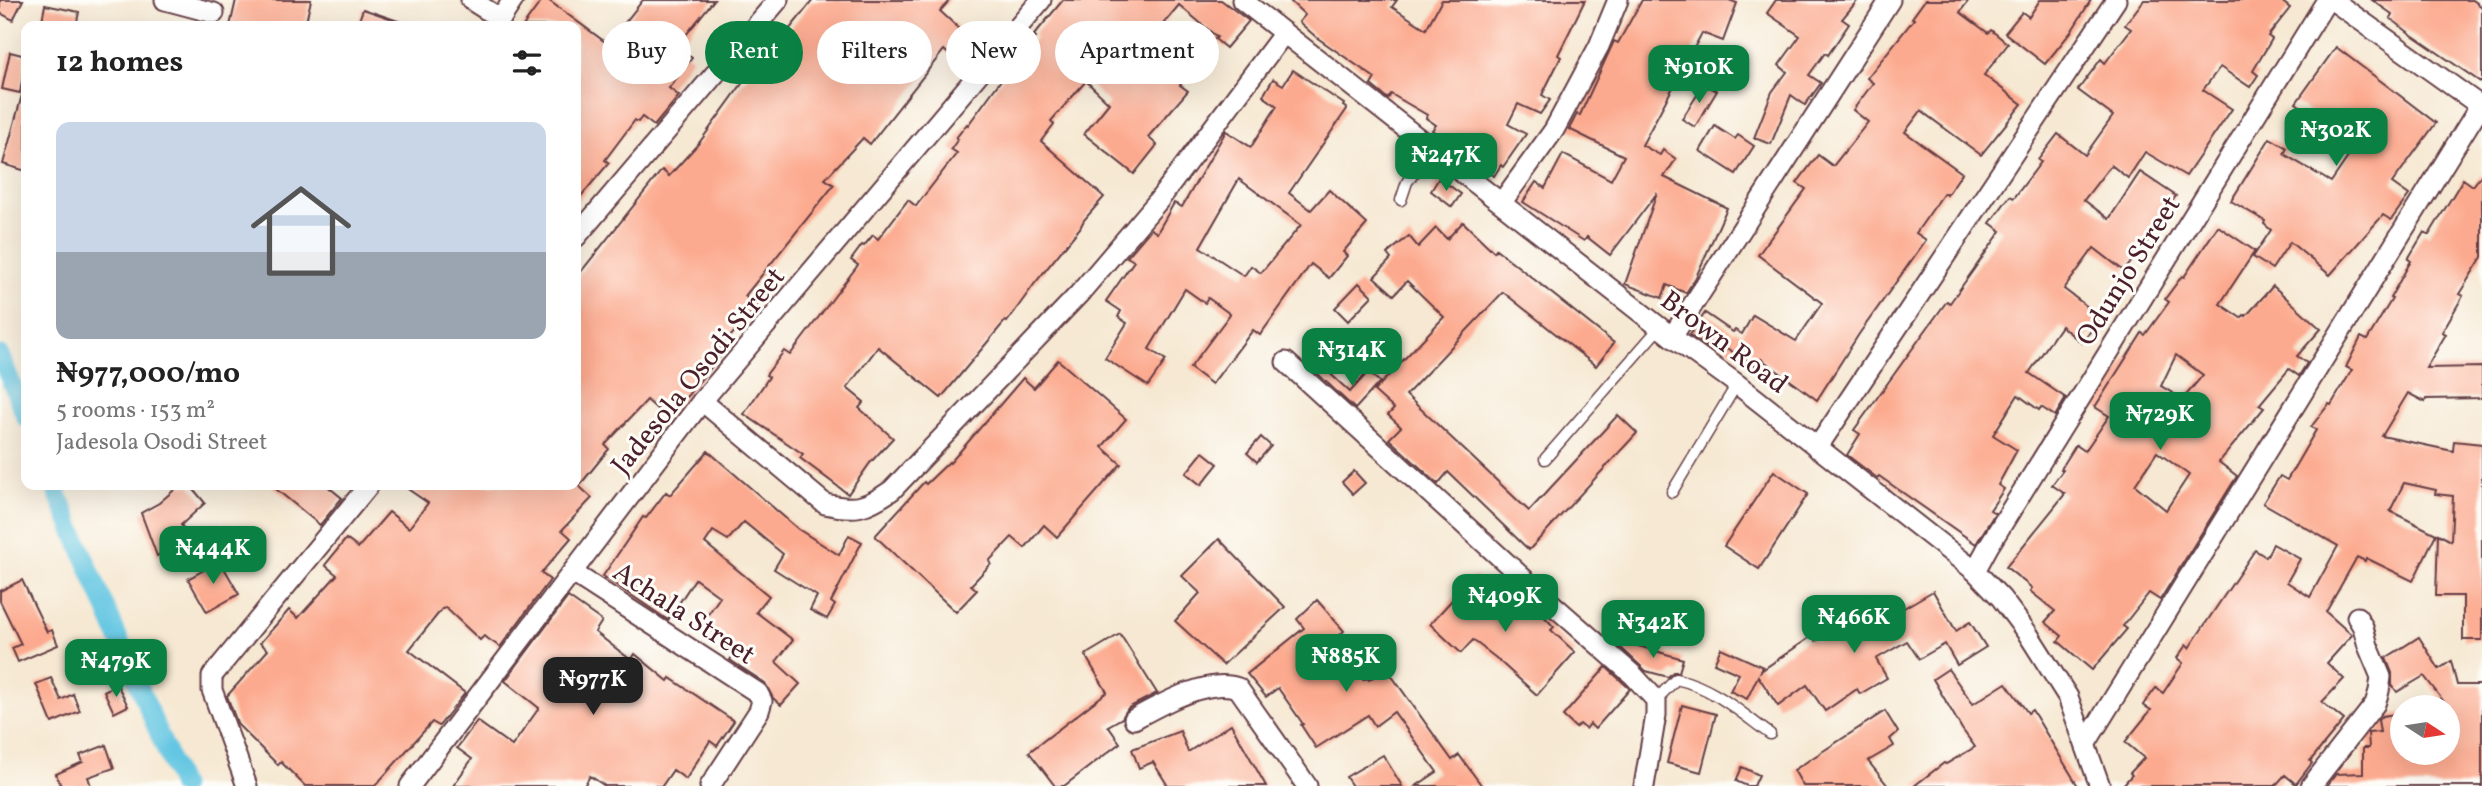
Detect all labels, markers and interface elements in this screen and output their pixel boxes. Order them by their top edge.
chip: Buy [602,21,691,84]
chip: Rent [705,21,803,84]
chip: Filters [817,21,932,84]
chip: New [946,21,1041,84]
chip: Apartment [1055,21,1219,84]
text: 12 homes [56,42,183,84]
icon: filters [508,44,546,82]
pin: ₦910K [1650,46,1748,105]
text: ₦910K [1664,52,1734,84]
pin: ₦302K [2287,108,2385,168]
text: ₦302K [2301,115,2371,147]
pin: ₦247K [1397,134,1495,193]
text: ₦247K [1411,140,1481,172]
icon: home [238,168,364,294]
street label: Odunjo Street [2067,189,2191,354]
street label: Jadesola Osodi Street [603,259,795,484]
street label: Brown Road [1651,282,1796,404]
pin: ₦314K [1303,328,1401,388]
text: ₦314K [1318,335,1386,367]
text: ₦977,000/mo [56,353,240,395]
pin: ₦729K [2111,392,2209,452]
text: 5 rooms · 153 m² [56,395,215,427]
text: ₦729K [2126,399,2194,431]
text: Jadesola Osodi Street [56,427,267,459]
pin: ₦444K [164,526,262,586]
text: ₦444K [175,533,251,565]
street label: Achala Street [605,553,763,675]
pin: ₦409K [1456,574,1554,634]
text: ₦409K [1468,581,1542,613]
pin: ₦466K [1805,596,1903,655]
pin: ₦342K [1604,600,1702,660]
text: ₦466K [1818,602,1890,634]
text: ₦342K [1618,607,1688,639]
pin: ₦885K [1297,634,1395,694]
pin: ₦479K [67,640,165,699]
text: ₦885K [1311,641,1381,673]
text: ₦479K [81,646,151,678]
pin: ₦977K [544,658,642,717]
text: ₦977K [559,664,627,696]
north arrow [2390,695,2460,765]
map controls [2390,695,2460,765]

